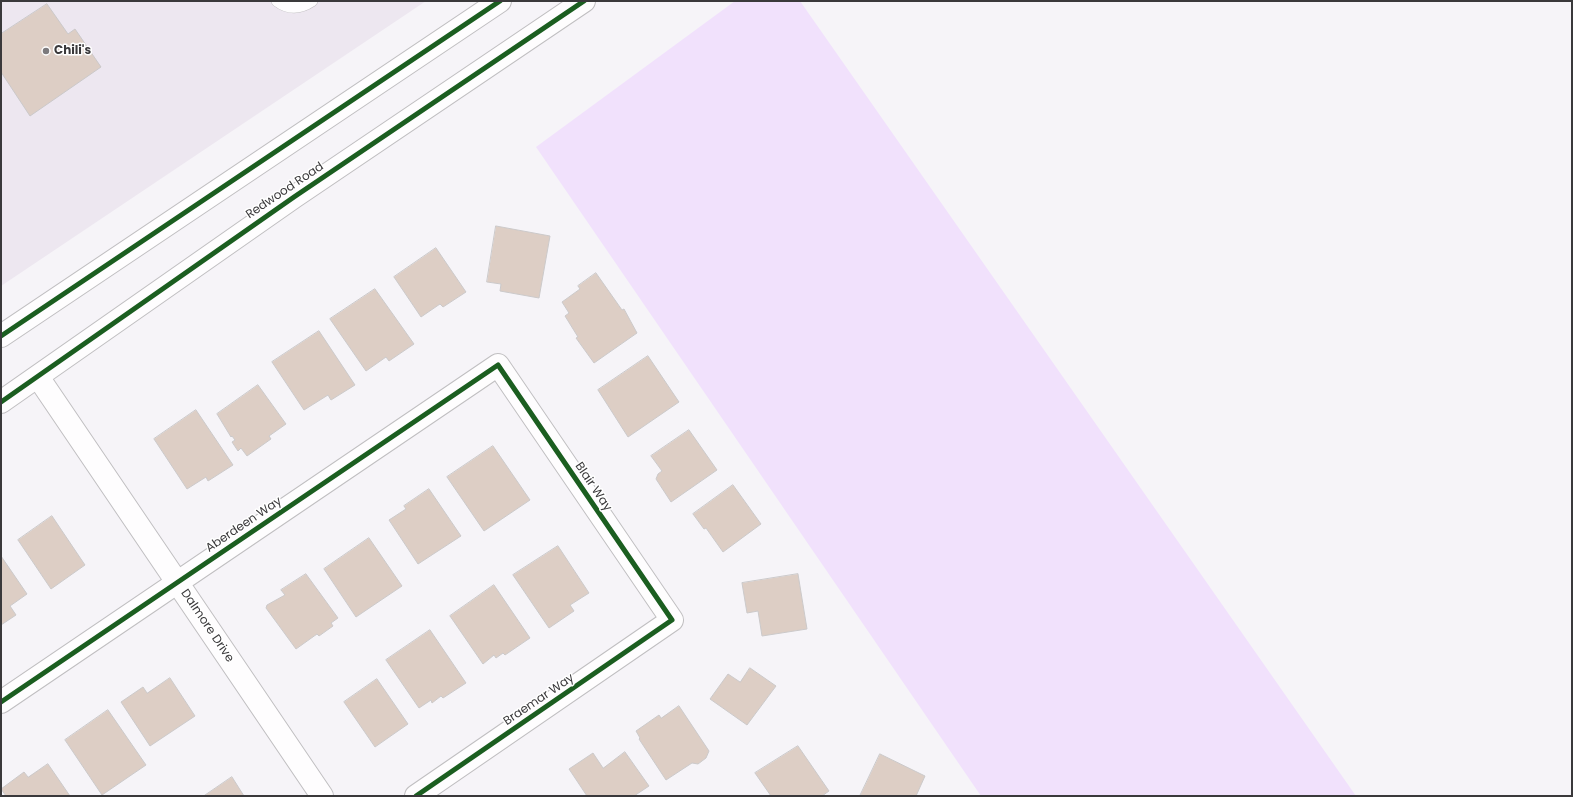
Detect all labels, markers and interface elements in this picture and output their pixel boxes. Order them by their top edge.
place label: Chili's [54,44,91,58]
marker: Chili's [41,46,51,56]
street label: Redwood Road [243,160,327,222]
street label: Blair Way [571,460,615,514]
street label: Aberdeen Way [203,494,285,556]
street label: Dalmore Drive [177,587,237,665]
street label: Braemar Way [501,671,577,729]

